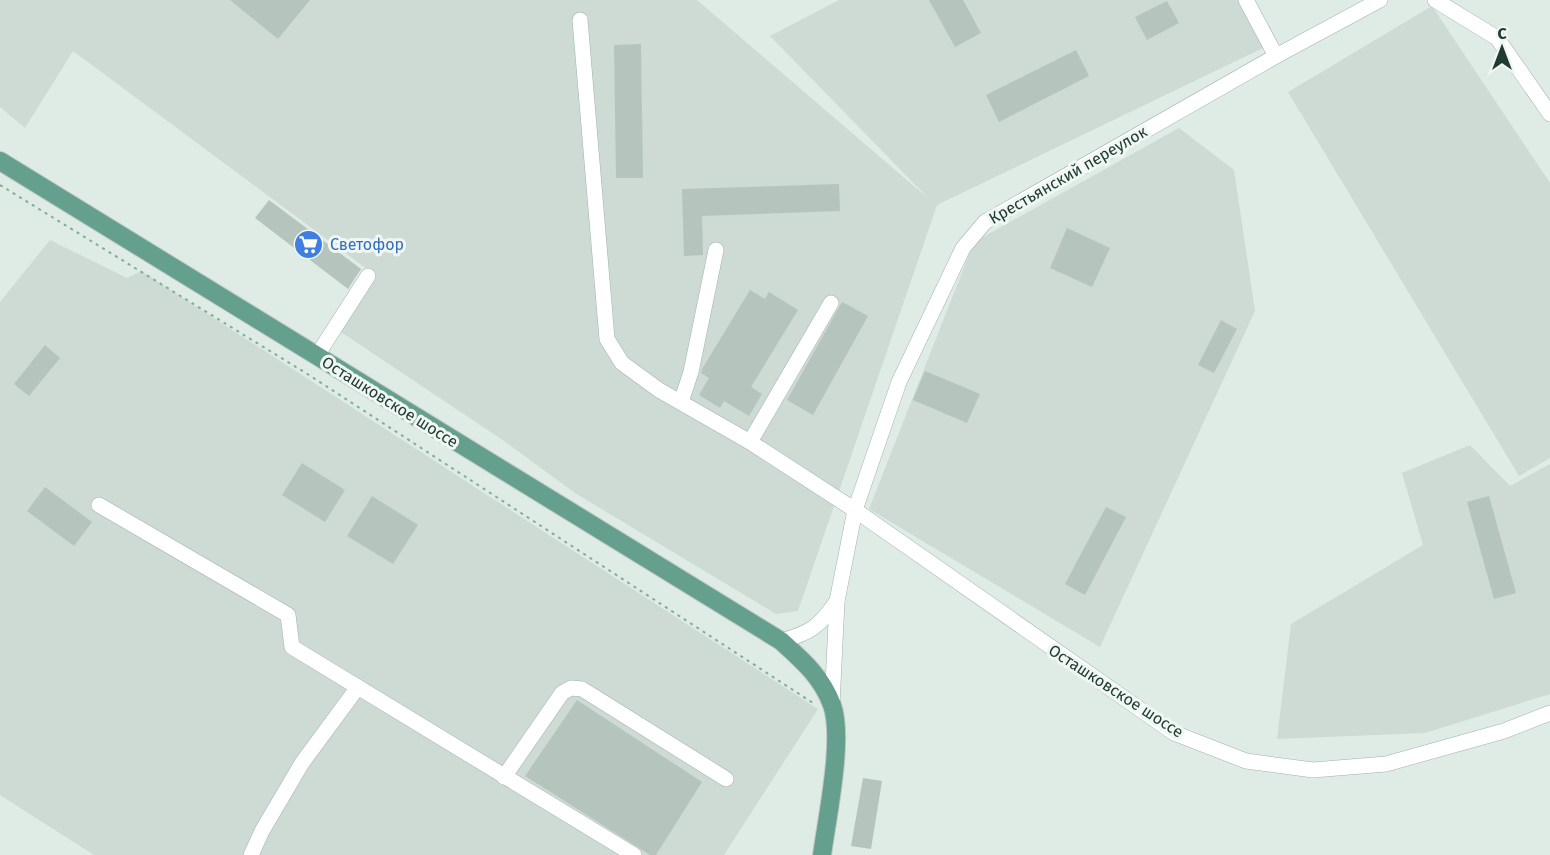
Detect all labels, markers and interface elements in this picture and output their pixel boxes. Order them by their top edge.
north arrow [1472,18,1532,78]
text: С [1497,24,1507,43]
street label: Крестьянский переулок [986,122,1151,228]
supermarket icon: Светофор [293,228,325,260]
place label: Светофор [330,235,404,254]
street label: Осташковское шоссе [318,352,462,452]
street label: Осташковское шоссе [1045,640,1187,742]

